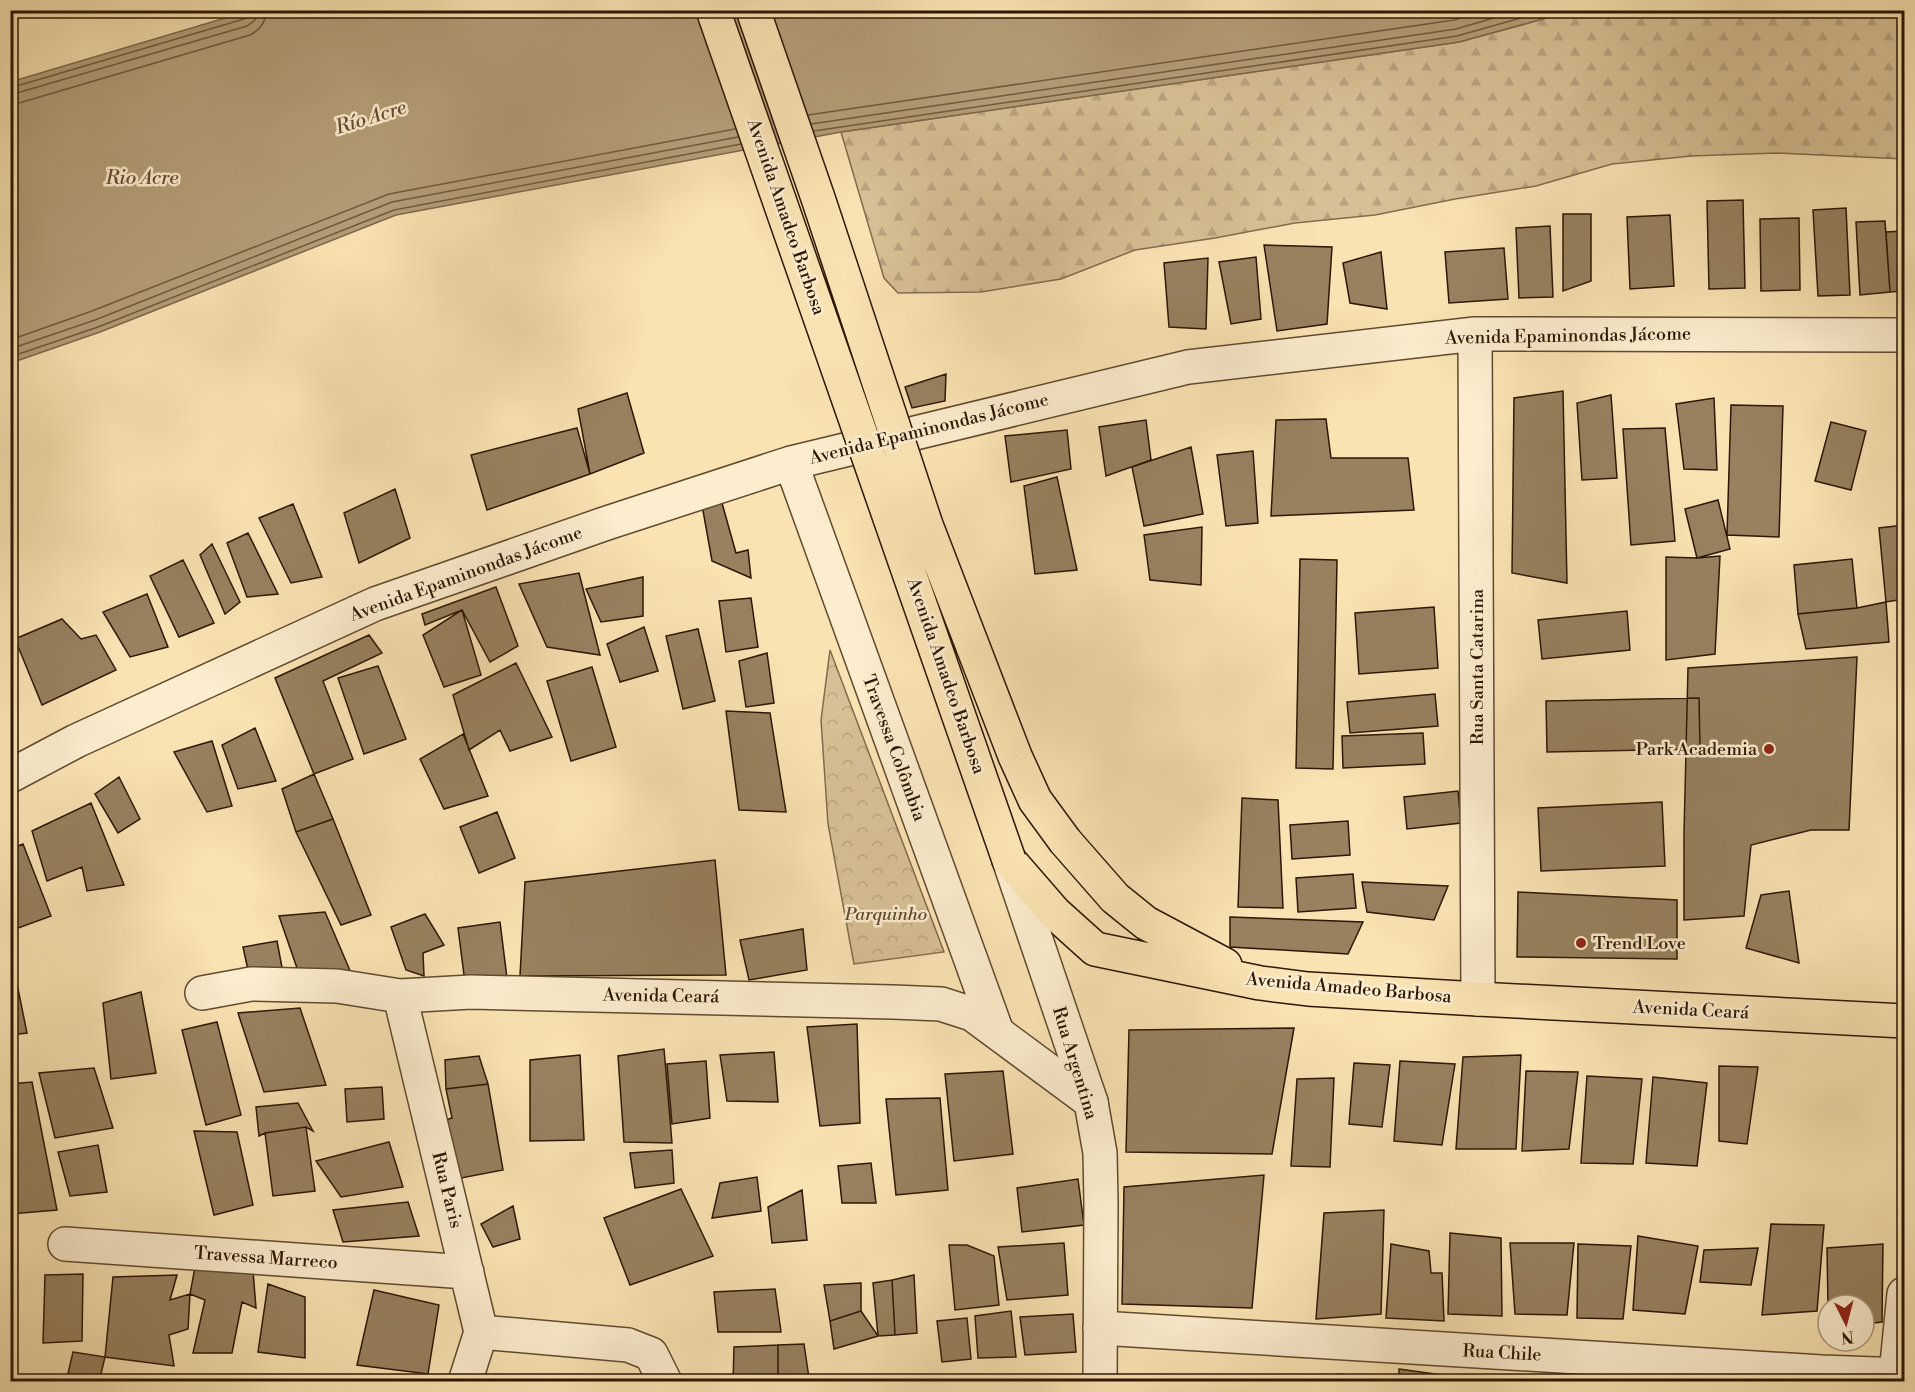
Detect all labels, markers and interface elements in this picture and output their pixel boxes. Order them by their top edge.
water label: Río Acre [332,95,410,141]
street label: Avenida Amadeo Barbosa [741,115,831,319]
water label: Rio Acre [105,166,179,191]
street label: Avenida Epaminondas Jácome [1444,322,1691,350]
street label: Avenida Epaminondas Jácome [806,388,1051,470]
street label: Avenida Epaminondas Jácome [346,521,585,627]
street label: Avenida Amadeo Barbosa [901,574,991,778]
street label: Rua Santa Catarina [1466,588,1489,745]
street label: Travessa Colômbia [857,672,931,825]
place label: Park Academia [1636,738,1758,761]
marker: Park Academia [1762,742,1776,756]
park label: Parquinho [844,903,927,926]
place label: Trend Love [1593,932,1686,955]
marker: Trend Love [1574,936,1588,950]
street label: Avenida Amadeo Barbosa [1244,967,1454,1009]
street label: Avenida Ceará [602,983,720,1009]
street label: Avenida Ceará [1631,995,1751,1025]
street label: Rua Argentina [1047,1004,1103,1123]
street label: Rua Paris [426,1149,468,1231]
street label: Travessa Marreco [193,1242,339,1274]
north arrow [1816,1293,1876,1353]
text: N [1840,1326,1855,1348]
street label: Rua Chile [1462,1339,1542,1367]

